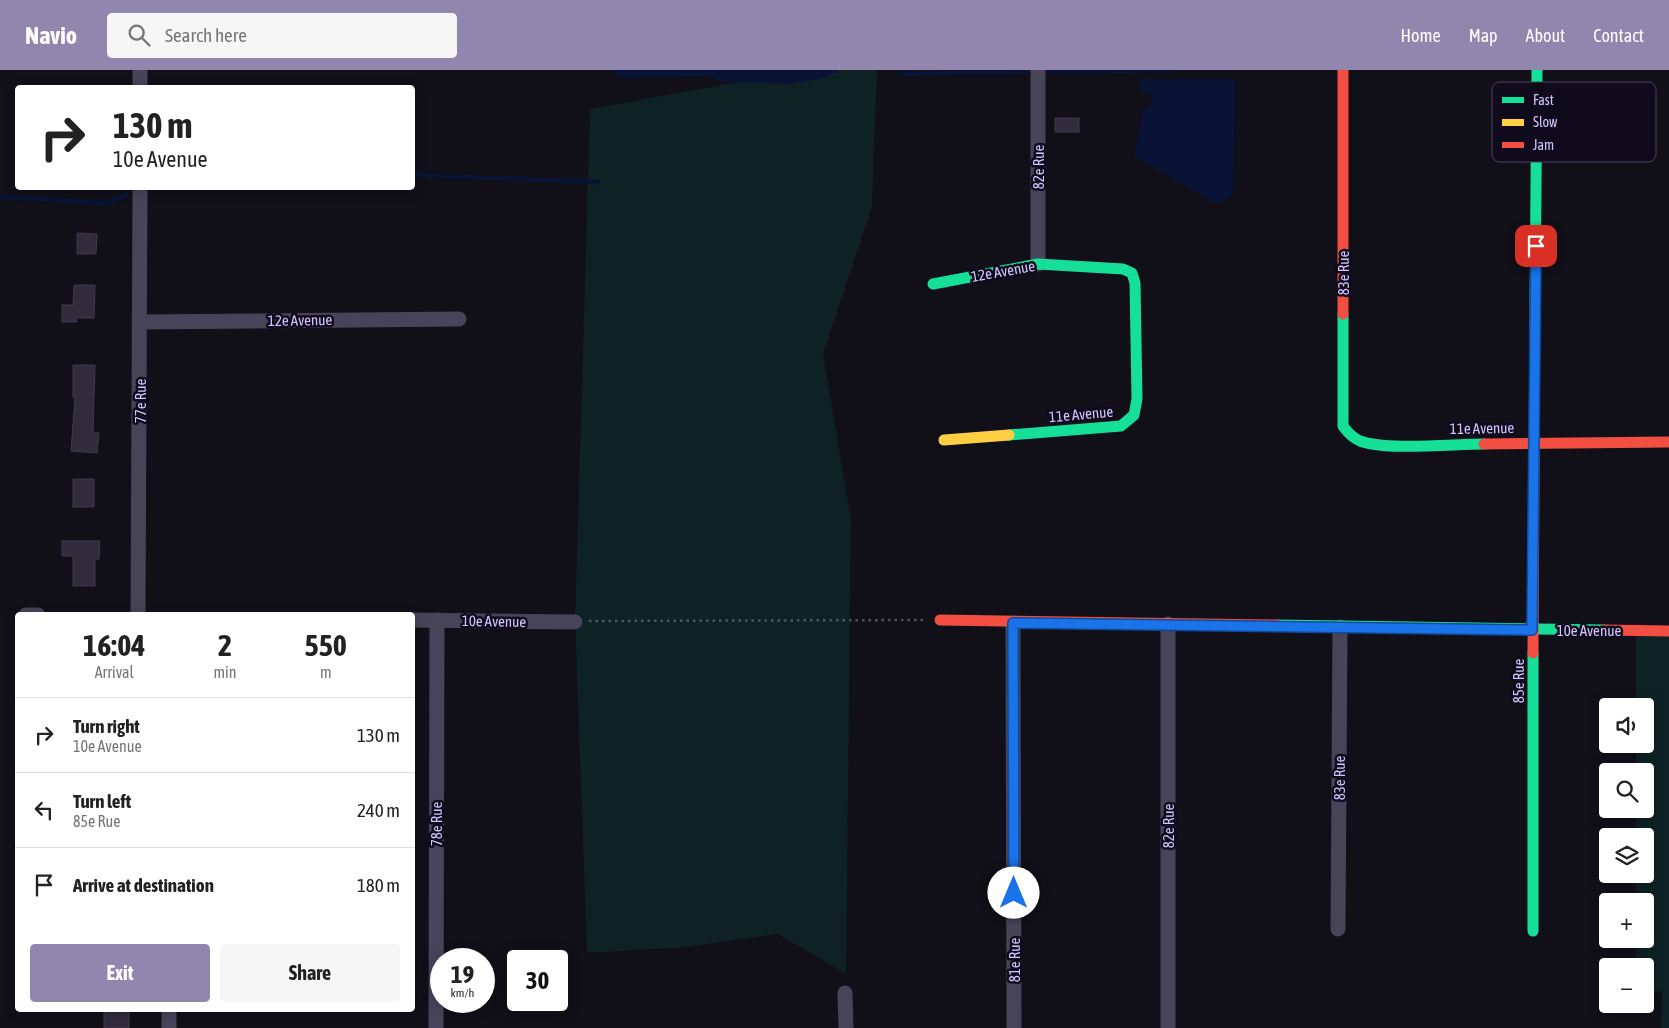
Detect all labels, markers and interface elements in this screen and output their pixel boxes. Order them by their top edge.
search box [107,13,457,58]
icon: search [125,21,153,49]
text: Navio [25,22,77,49]
text: Search here [165,24,247,46]
text: Home [1401,25,1441,46]
text: Map [1469,25,1498,46]
text: About [1526,25,1565,46]
text: Contact [1593,25,1644,46]
legend [1492,82,1656,162]
text: Fast [1533,92,1554,108]
icon: right [30,105,95,170]
text: 130 m [113,105,192,145]
text: Slow [1533,114,1558,130]
text: Jam [1533,137,1554,153]
street label: 82e Rue [1030,145,1047,189]
text: 10e Avenue [113,146,208,172]
pin [1515,225,1557,267]
icon: arrive [1522,232,1550,260]
street label: 83e Rue [1335,251,1352,295]
street label: 12e Avenue [970,257,1036,285]
street label: 12e Avenue [268,311,333,329]
street label: 77e Rue [132,379,149,423]
street label: 11e Avenue [1048,403,1114,425]
street label: 11e Avenue [1450,419,1515,437]
street label: 10e Avenue [462,612,527,630]
street label: 10e Avenue [1557,622,1621,639]
text: 16:04 [83,628,145,662]
text: 2 [218,628,232,662]
text: 550 [305,628,347,662]
street label: 85e Rue [1510,659,1527,703]
text: Arrival [95,663,134,681]
text: min [214,663,237,681]
text: m [320,663,332,681]
map controls [1599,698,1654,1013]
button: sound [1599,698,1654,753]
text: Turn right [73,715,140,737]
icon: right [30,721,58,749]
text: 130 m [357,724,400,746]
text: 10e Avenue [73,737,142,755]
street label: 83e Rue [1331,756,1348,800]
button: search [1599,763,1654,818]
text: Turn left [73,790,131,812]
icon: left [30,796,58,824]
text: 240 m [357,799,400,821]
street label: 78e Rue [428,802,445,846]
street label: 82e Rue [1160,804,1177,848]
text: 85e Rue [73,812,121,830]
button: layers [1599,828,1654,883]
position arrow [987,866,1039,918]
icon: arrive [30,871,58,899]
text: Arrive at destination [73,874,214,896]
text: 180 m [357,874,400,896]
button: + [1599,893,1654,948]
street label: 81e Rue [1006,938,1023,982]
button: Exit [30,944,210,1002]
button: Share [220,944,400,1002]
speed limit sign: 30 [505,948,570,1013]
button: − [1599,958,1654,1013]
text: 19 [451,960,474,988]
text: km/h [451,986,474,1000]

